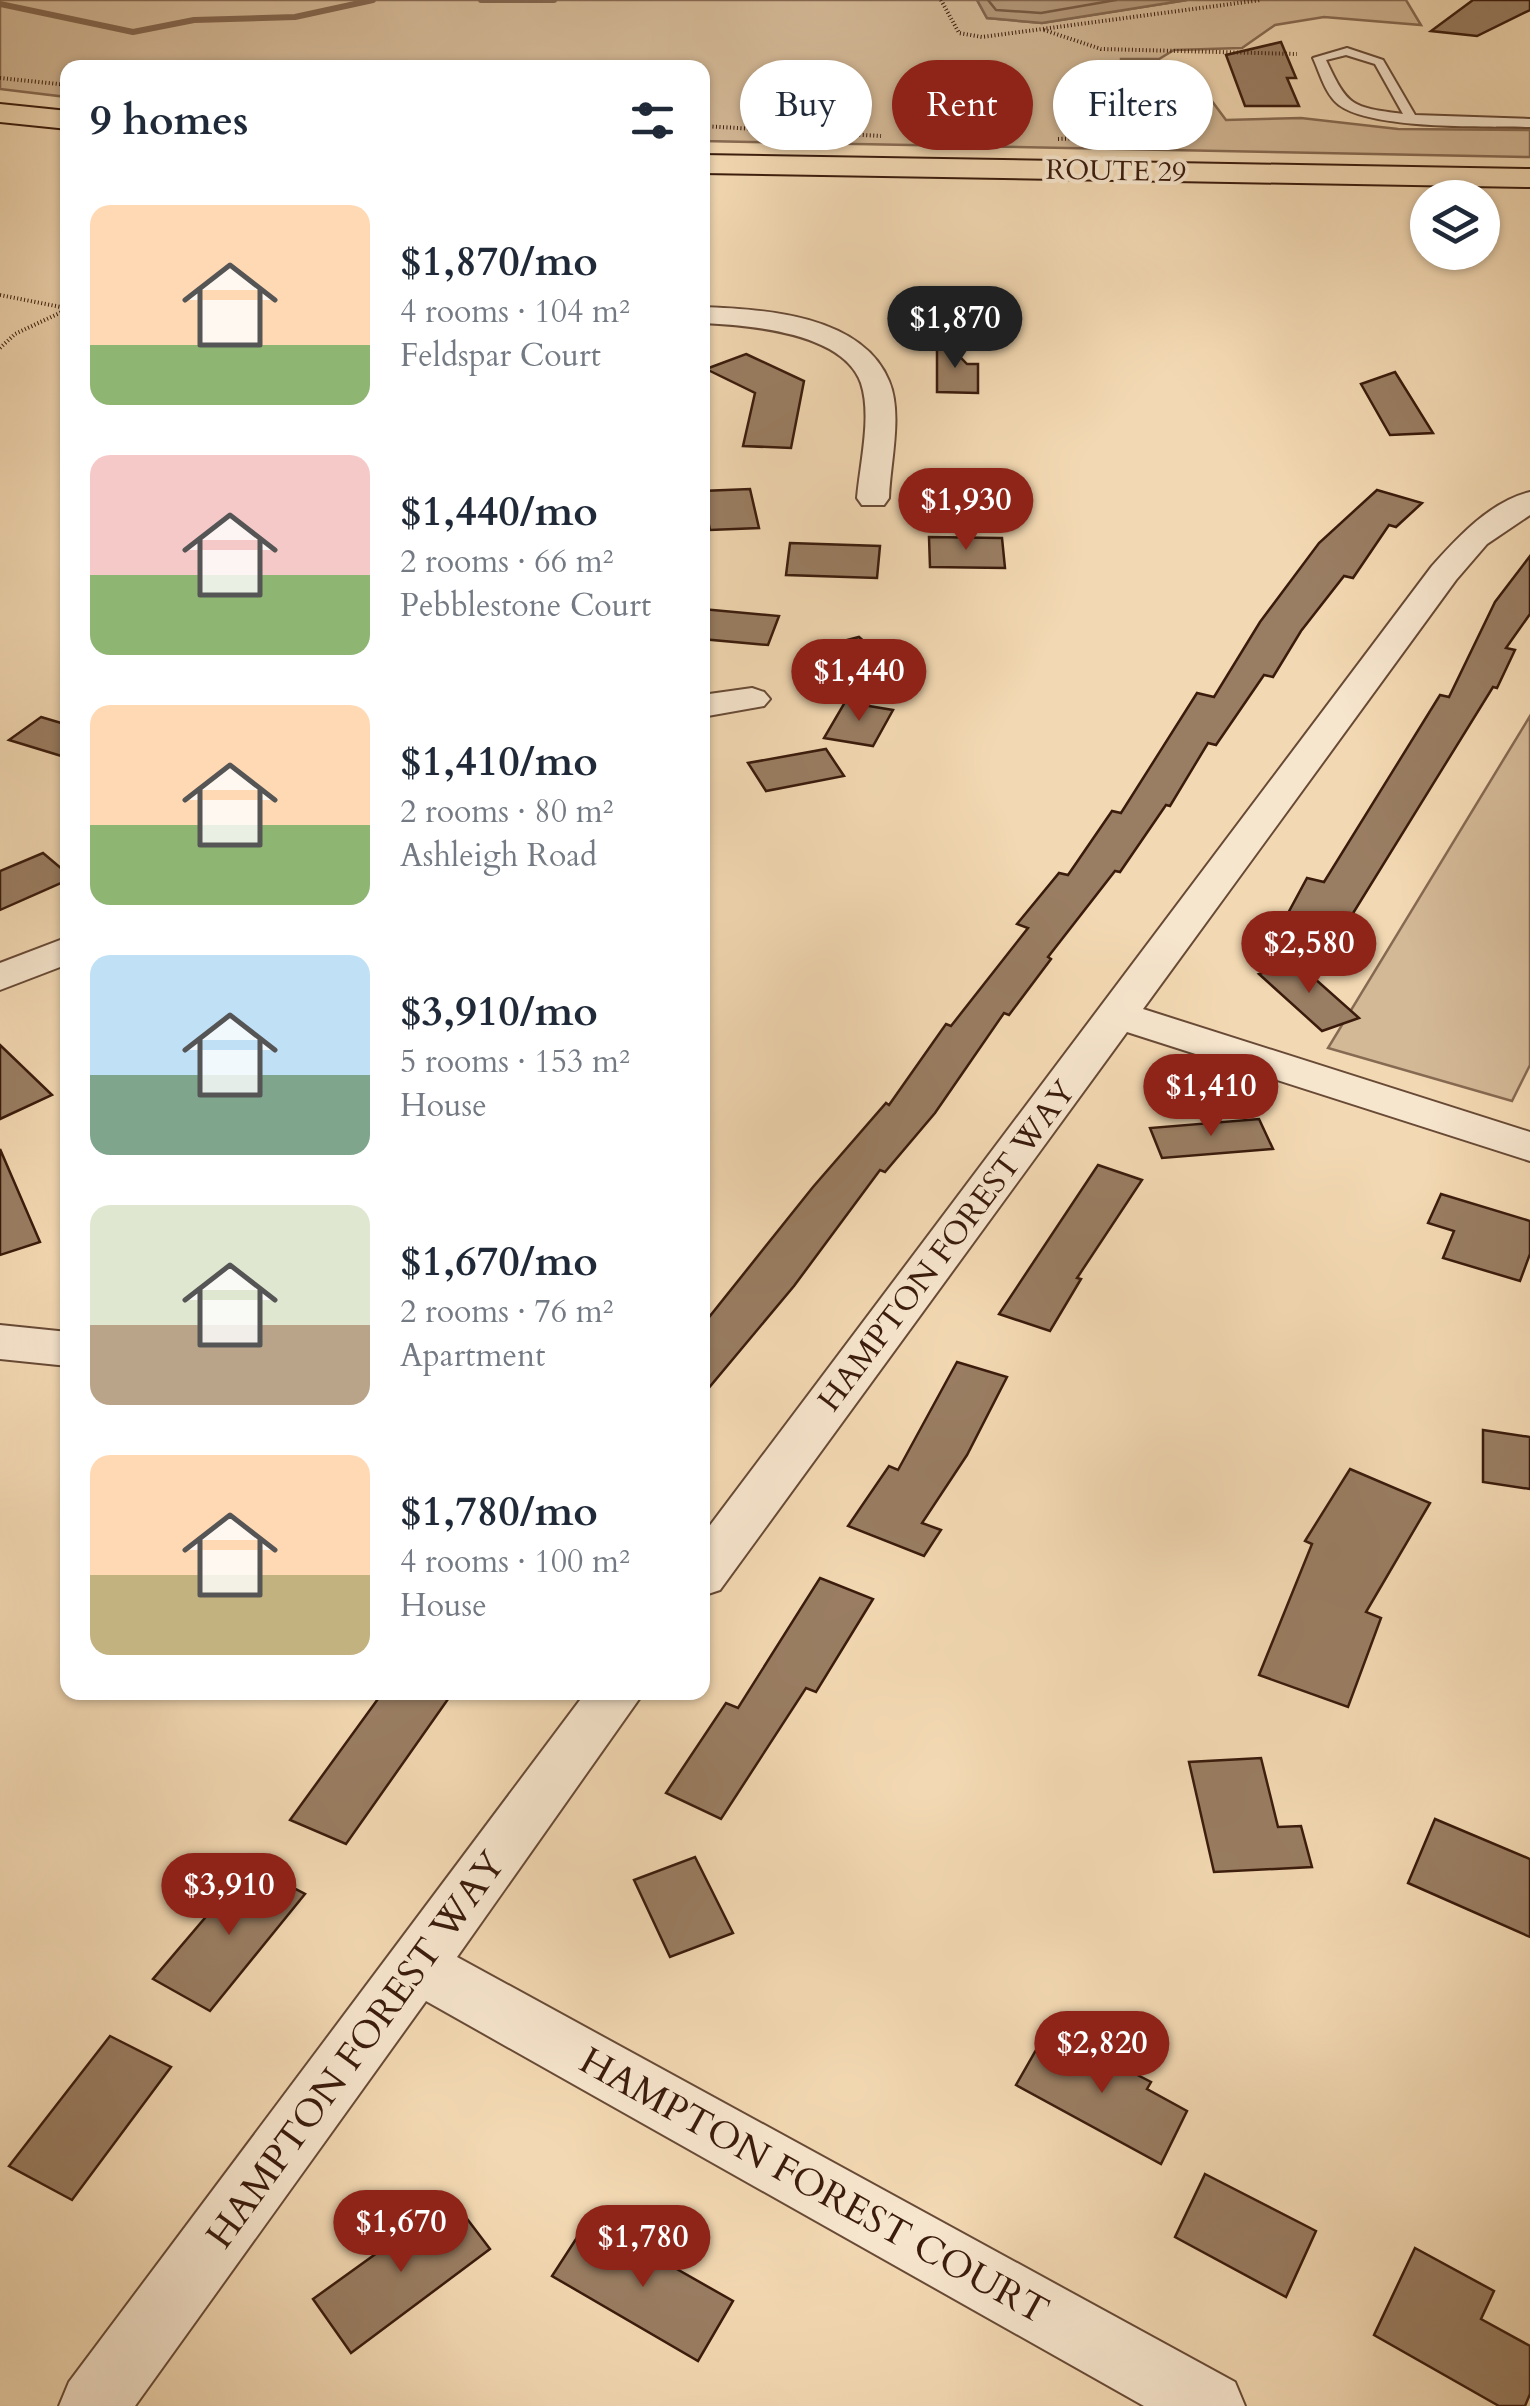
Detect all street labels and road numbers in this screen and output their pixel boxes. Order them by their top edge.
street label: ROUTE 29 [1045,151,1187,191]
street label: HAMPTON FOREST WAY [808,1072,1086,1420]
street label: HAMPTON FOREST WAY [194,1840,518,2259]
street label: HAMPTON FOREST COURT [570,2035,1058,2337]

